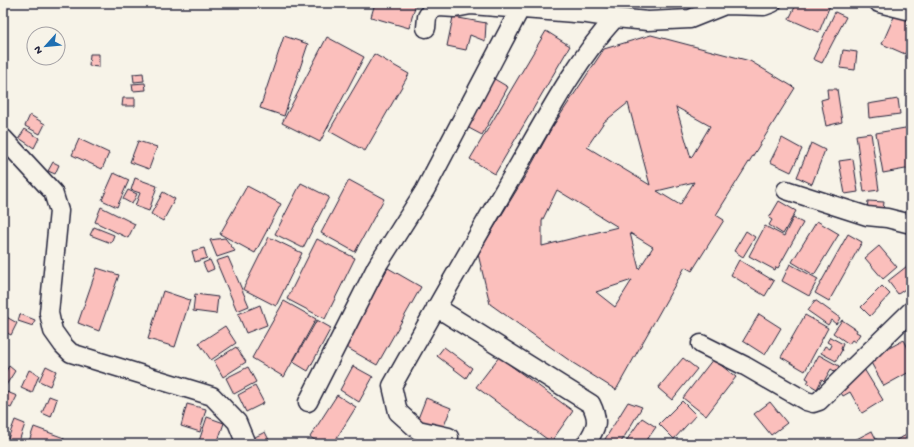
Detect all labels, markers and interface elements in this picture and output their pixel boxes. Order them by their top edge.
north arrow [26,26,66,66]
text: N [32,44,46,56]

